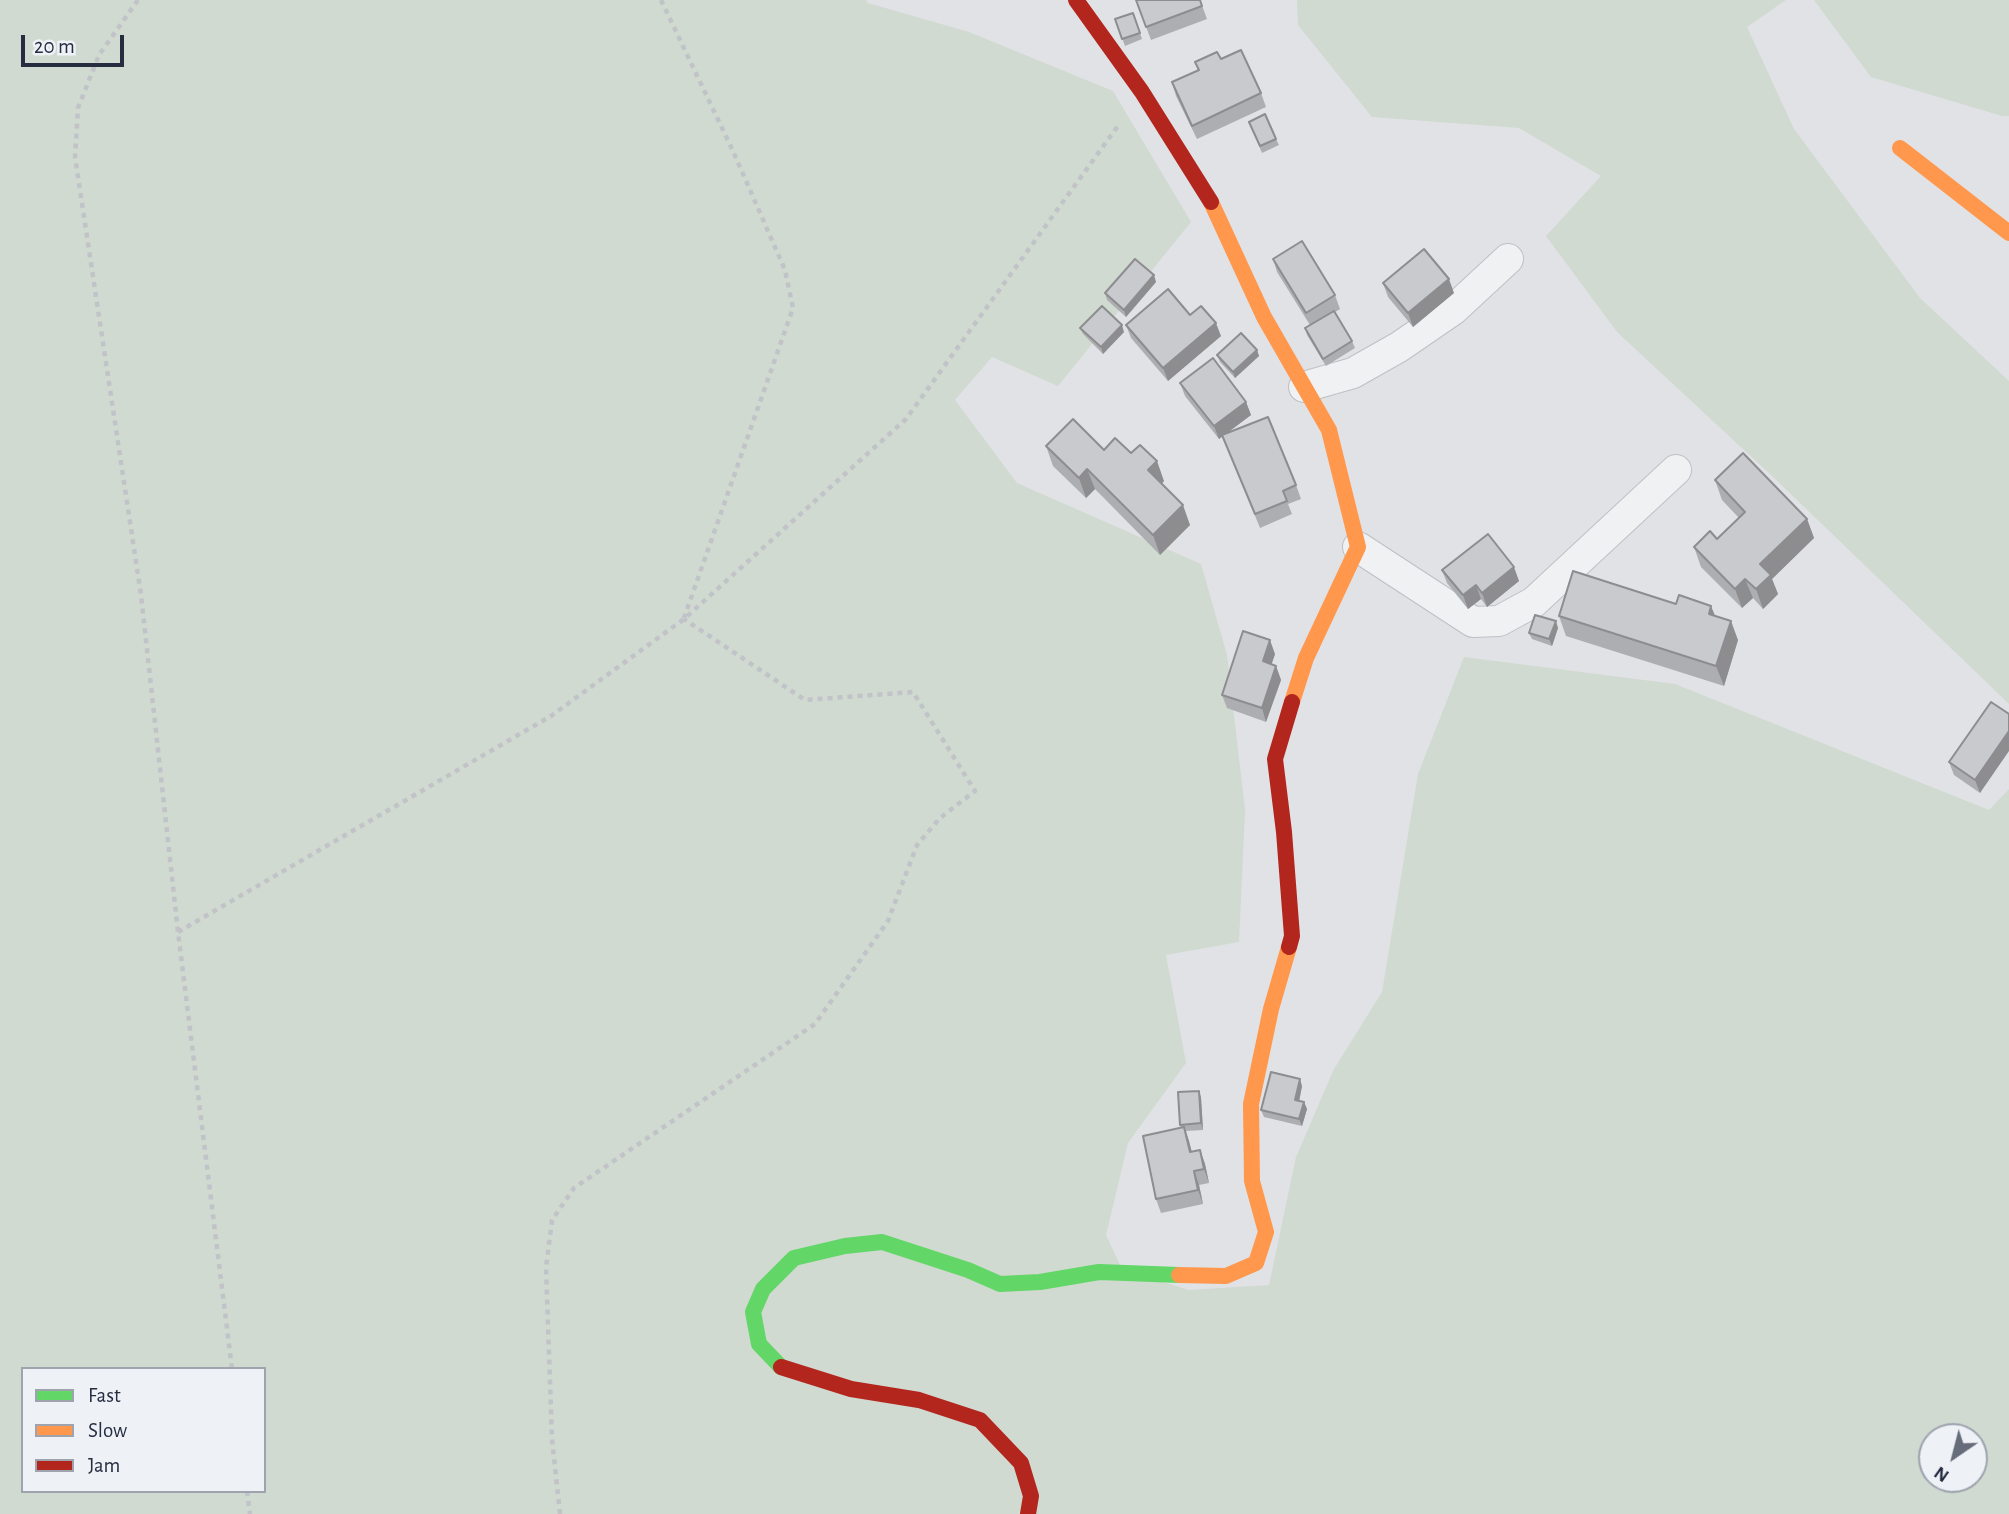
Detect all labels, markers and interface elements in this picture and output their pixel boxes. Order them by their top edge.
scale bar [24,21,128,65]
text: 20 m [34,36,75,57]
legend [21,1367,266,1493]
text: Fast [88,1385,121,1406]
text: Slow [88,1420,127,1441]
north arrow [1918,1423,1988,1493]
text: Jam [88,1455,120,1476]
text: N [1931,1462,1953,1486]

